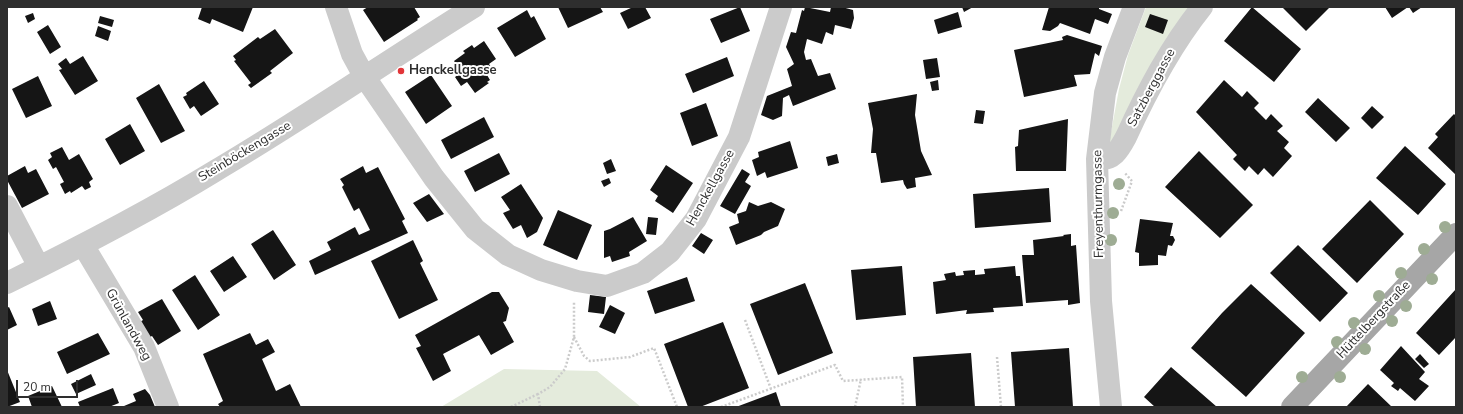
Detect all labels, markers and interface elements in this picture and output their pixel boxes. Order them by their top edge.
street label: Satzberggasse [1125,46,1179,130]
place label: Henckellgasse [409,63,497,79]
marker: Henckellgasse [396,66,406,76]
street label: Steinböckengasse [196,118,294,186]
street label: Henckellgasse [684,147,738,229]
street label: Freyenthurmgasse [1090,150,1108,258]
street label: Hüttelbergstraße [1334,278,1414,362]
street label: Grünlandweg [102,286,154,364]
scale bar [18,372,80,398]
text: 20 m [23,379,51,395]

